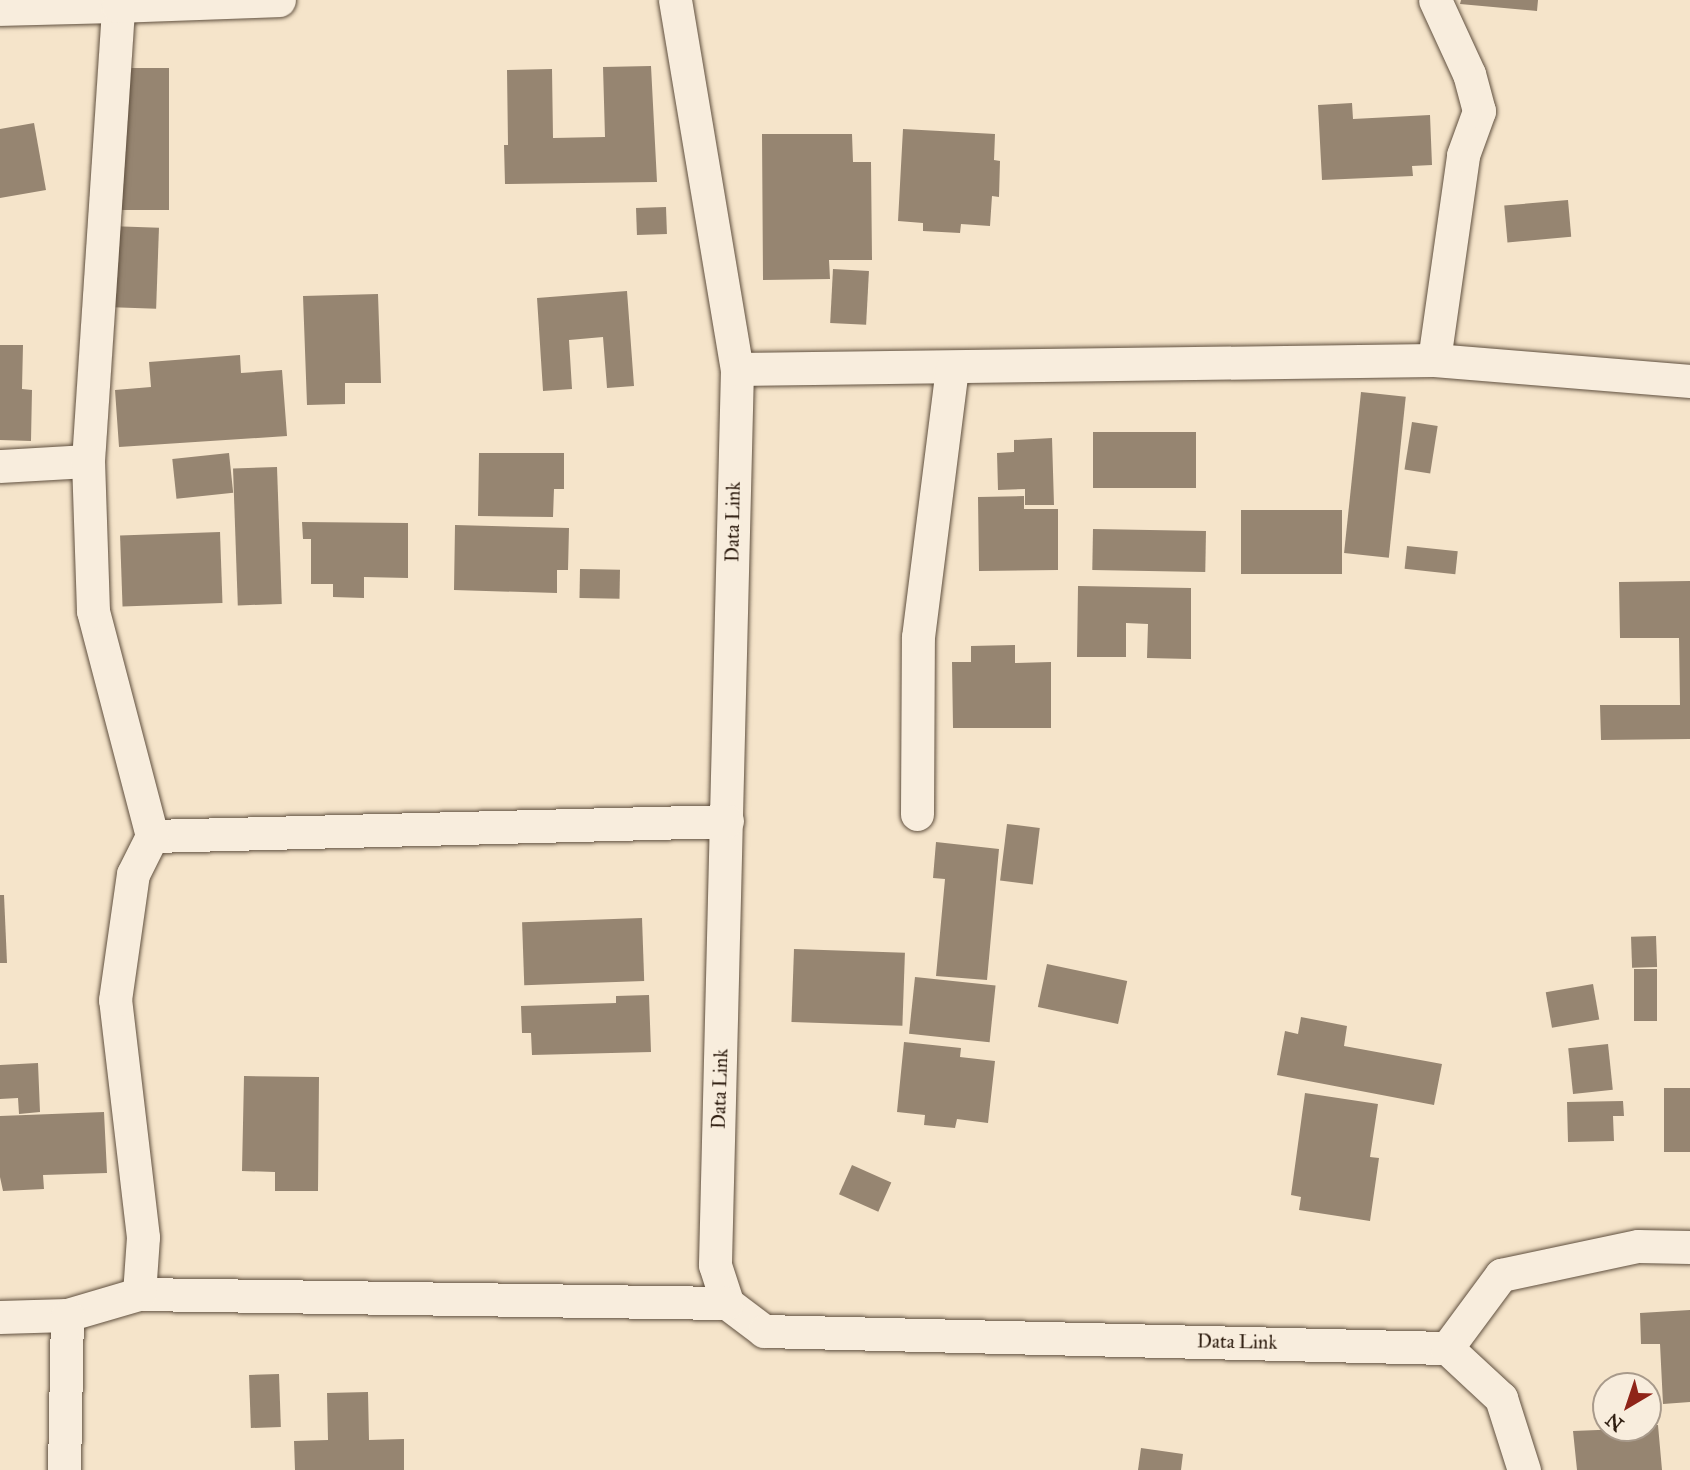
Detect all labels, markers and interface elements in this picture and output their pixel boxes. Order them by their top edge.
street label: Data Link [721,482,745,562]
street label: Data Link [707,1049,733,1129]
street label: Data Link [1197,1330,1277,1354]
north arrow [1592,1372,1662,1442]
text: N [1601,1408,1628,1436]

